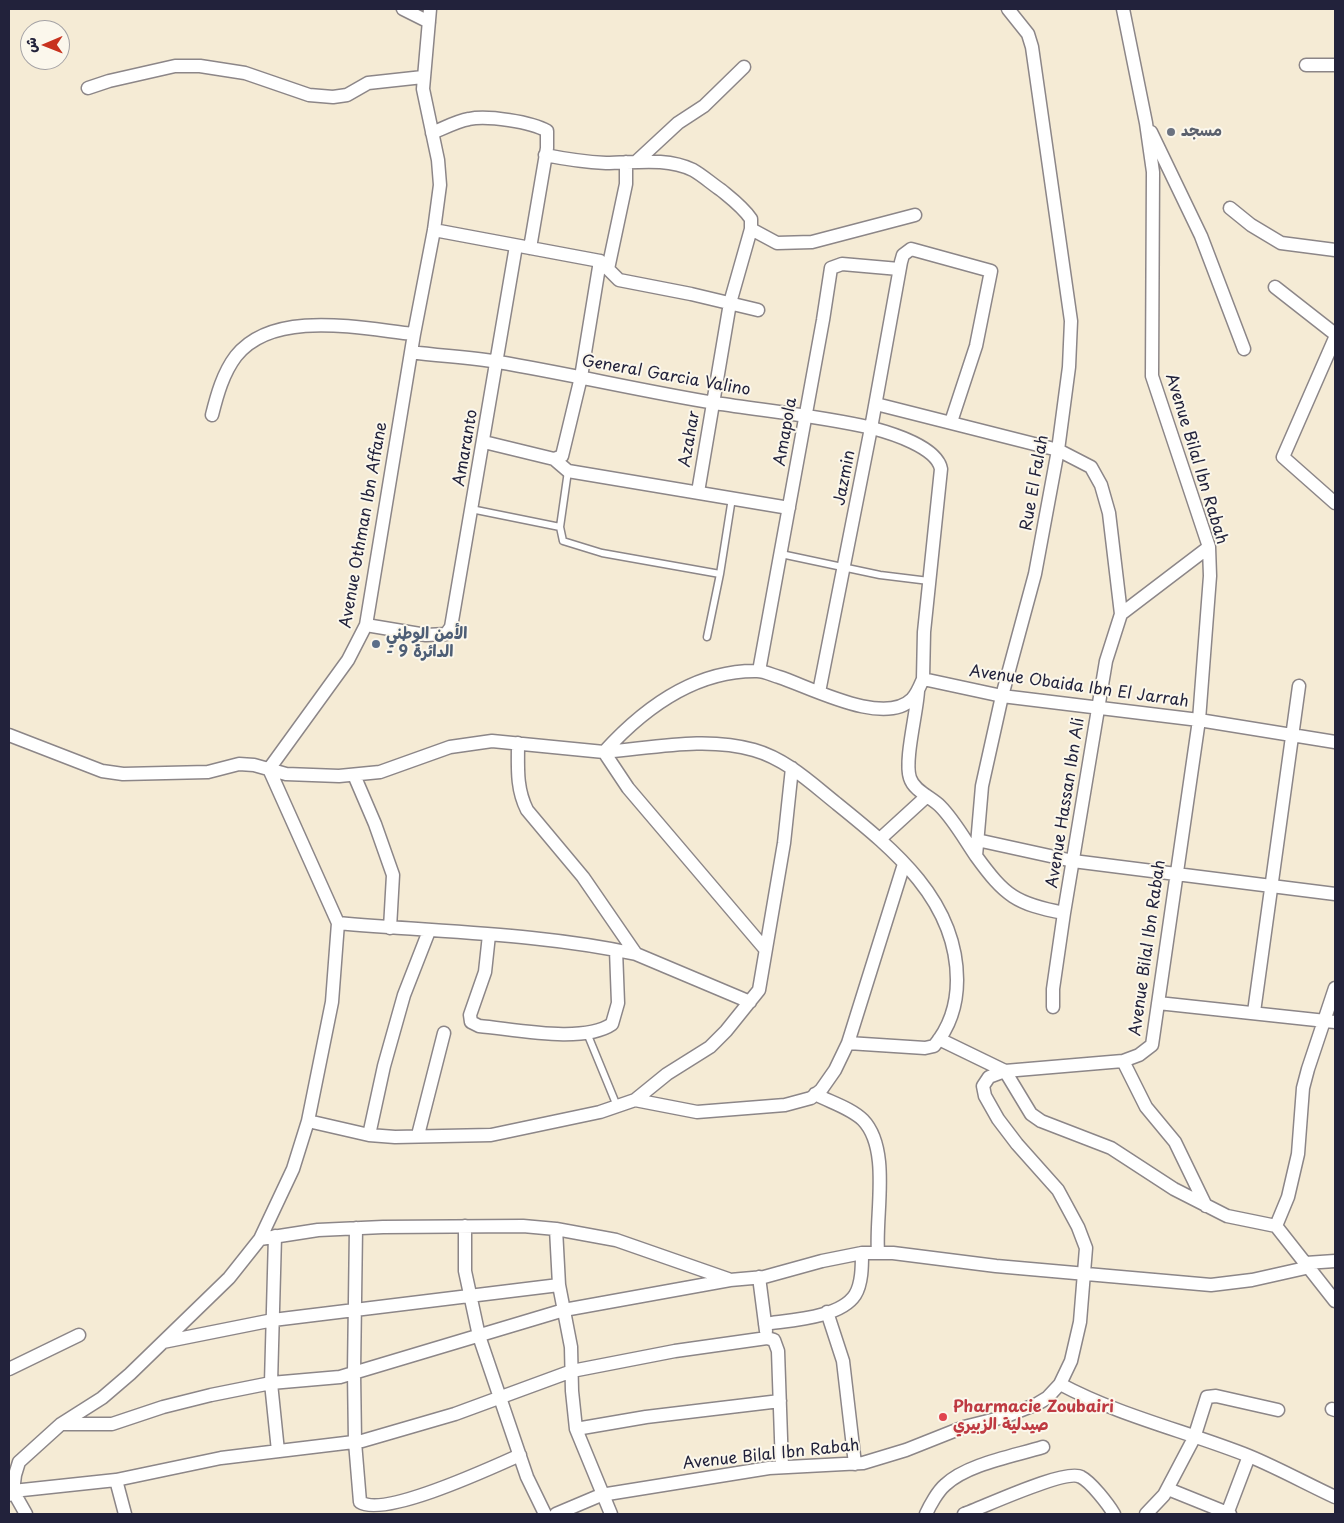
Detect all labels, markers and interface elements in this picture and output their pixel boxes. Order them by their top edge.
north arrow [20,20,70,70]
text: ش [20,37,41,53]
place label: مسجد [1181,122,1222,142]
marker: مسجد [1165,126,1177,138]
street label: General Garcia Valino [580,352,752,400]
street label: Avenue Bilal Ibn Rabah [1161,371,1231,547]
street label: Amapola [771,396,801,468]
street label: Amaranto [450,408,482,488]
street label: Azahar [676,409,704,469]
street label: Avenue Othman Ibn Affane [336,420,392,630]
street label: Rue El Falah [1017,434,1053,532]
street label: Jazmin [830,449,860,507]
place label: الأمن الوطني - الدائرة 9 [386,625,467,663]
marker: الأمن الوطني - الدائرة 9 [370,638,382,650]
street label: Avenue Obaida Ibn El Jarrah [968,662,1190,712]
street label: Avenue Hassan Ibn Ali [1043,716,1089,890]
street label: Avenue Bilal Ibn Rabah [1126,859,1170,1037]
place label: Pharmacie Zoubairi صيدلية الزبيري [953,1398,1114,1436]
marker: Pharmacie Zoubairi صيدلية الزبيري [937,1411,949,1423]
street label: Avenue Bilal Ibn Rabah [682,1436,860,1474]

